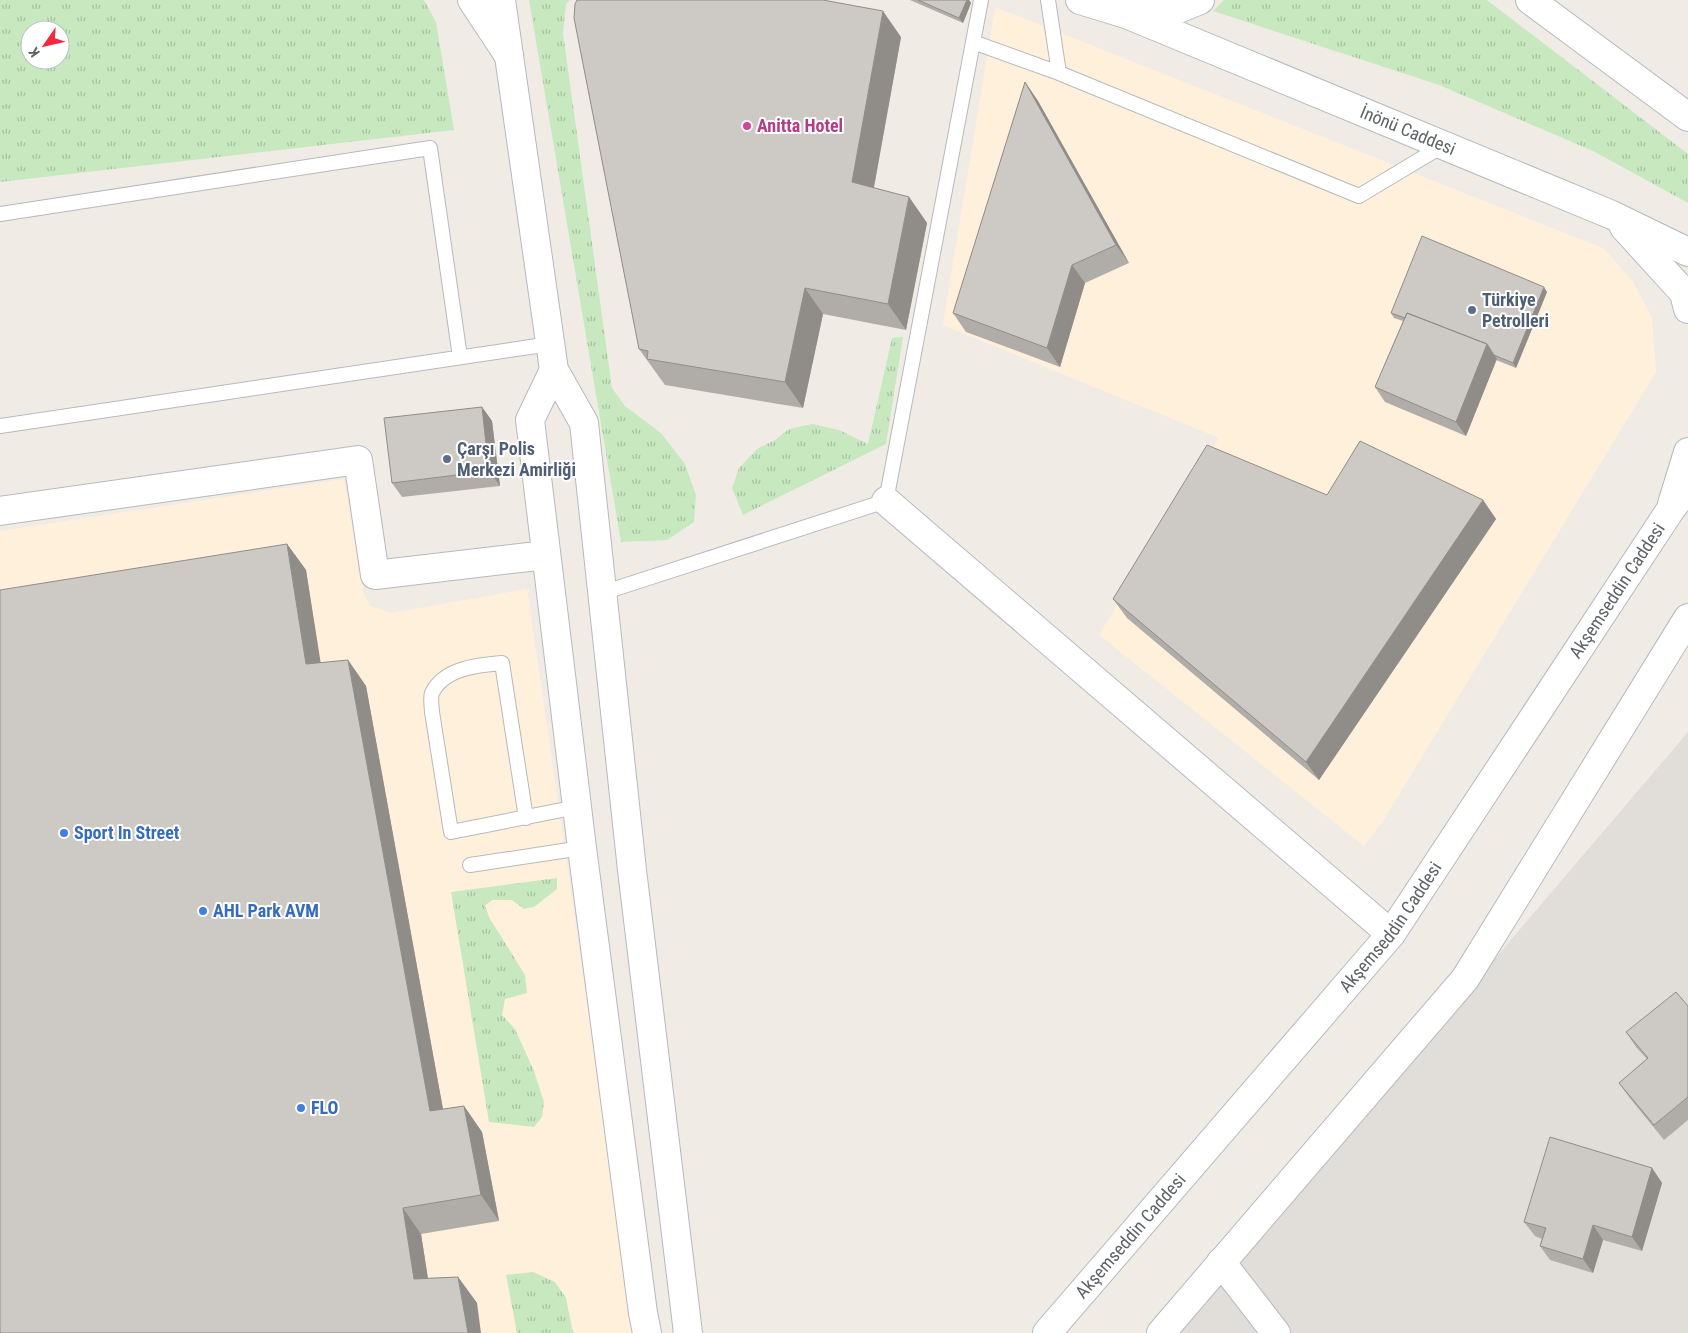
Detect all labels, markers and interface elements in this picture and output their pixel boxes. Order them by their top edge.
north arrow [20,20,70,70]
text: K [25,44,43,60]
street label: İnönü Caddesi [1357,101,1459,159]
place label: Anitta Hotel [757,115,843,136]
marker: Anitta Hotel [741,120,753,132]
place label: Türkiye Petrolleri [1482,289,1549,331]
marker: Türkiye Petrolleri [1466,304,1478,316]
place label: Çarşı Polis Merkezi Amirliği [457,438,576,480]
marker: Çarşı Polis Merkezi Amirliği [441,453,453,465]
street label: Akşemseddin Caddesi [1565,519,1669,662]
place label: Sport In Street [74,822,180,843]
marker: Sport In Street [58,827,70,839]
street label: Akşemseddin Caddesi [1335,858,1446,996]
place label: AHL Park AVM [213,900,319,921]
marker: AHL Park AVM [197,905,209,917]
place label: FLO [311,1097,339,1118]
marker: FLO [295,1102,307,1114]
street label: Akşemseddin Caddesi [1071,1169,1190,1302]

